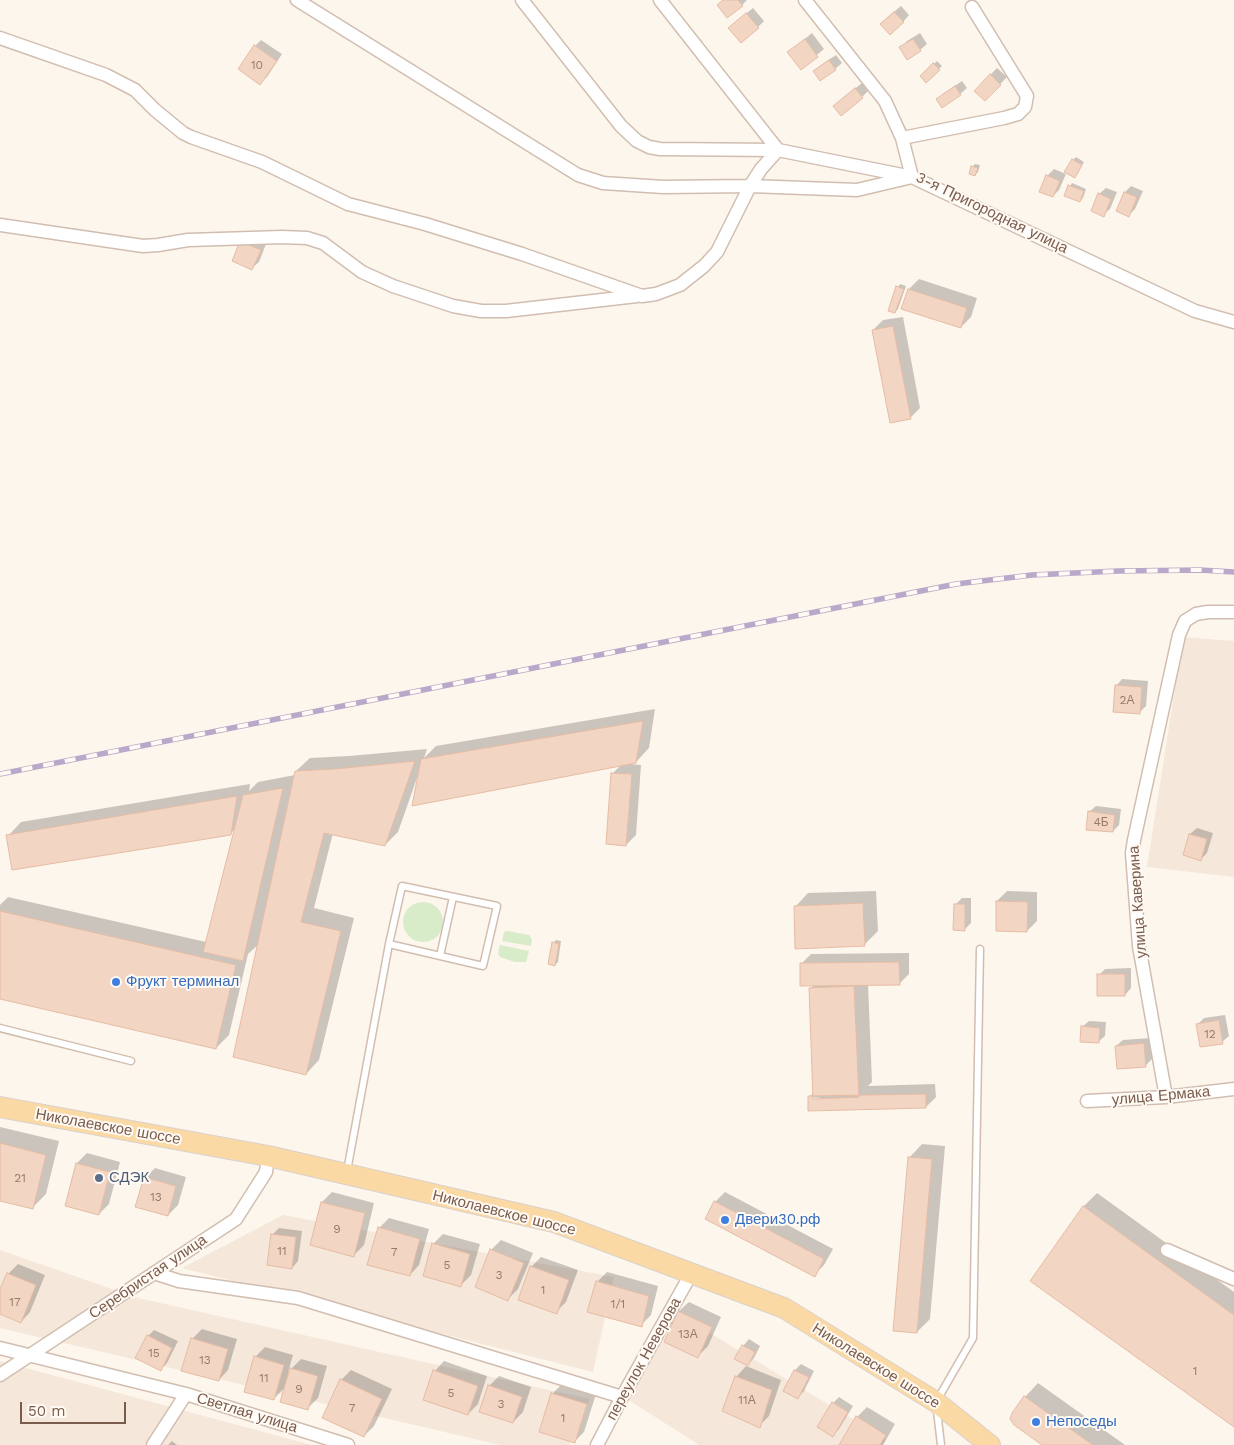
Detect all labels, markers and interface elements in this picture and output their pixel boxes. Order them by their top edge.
house number: 10 [251,58,263,72]
street label: 3-я Пригородная улица [913,168,1071,258]
house number: 2А [1120,693,1134,707]
house number: 4Б [1093,815,1109,829]
street label: улица Каверина [1125,845,1151,959]
place label: Фрукт терминал [126,973,239,991]
marker: Фрукт терминал [110,976,122,988]
house number: 12 [1204,1027,1216,1041]
street label: улица Ермака [1111,1083,1211,1109]
street label: Николаевское шоссе [34,1105,182,1149]
place label: СДЭК [109,1169,149,1187]
house number: 21 [14,1171,26,1185]
marker: СДЭК [93,1172,105,1184]
street label: Николаевское шоссе [431,1186,577,1240]
house number: 13 [150,1190,162,1204]
place label: Двери30.рф [735,1211,820,1229]
marker: Двери30.рф [719,1214,731,1226]
house number: 9 [333,1222,341,1236]
street label: Серебристая улица [86,1231,210,1323]
house number: 11 [277,1244,287,1258]
house number: 7 [391,1245,397,1259]
house number: 5 [444,1258,450,1272]
house number: 3 [496,1268,502,1282]
house number: 1 [541,1283,545,1297]
house number: 17 [9,1295,21,1309]
street label: переулок Неверова [603,1295,685,1423]
house number: 1/1 [611,1297,625,1311]
street label: Николаевское шоссе [809,1319,943,1413]
house number: 13А [678,1327,698,1341]
house number: 15 [148,1346,160,1360]
house number: 13 [199,1353,211,1367]
house number: 1 [1193,1364,1197,1378]
house number: 11 [259,1371,269,1385]
house number: 9 [295,1382,303,1396]
house number: 5 [448,1386,454,1400]
street label: Светлая улица [194,1389,300,1437]
scale bar [22,1392,129,1424]
house number: 11А [738,1393,756,1407]
house number: 3 [498,1397,504,1411]
house number: 7 [349,1401,355,1415]
text: 50 m [28,1402,65,1420]
house number: 1 [561,1411,565,1425]
place label: Непоседы [1046,1413,1117,1431]
marker: Непоседы [1030,1416,1042,1428]

